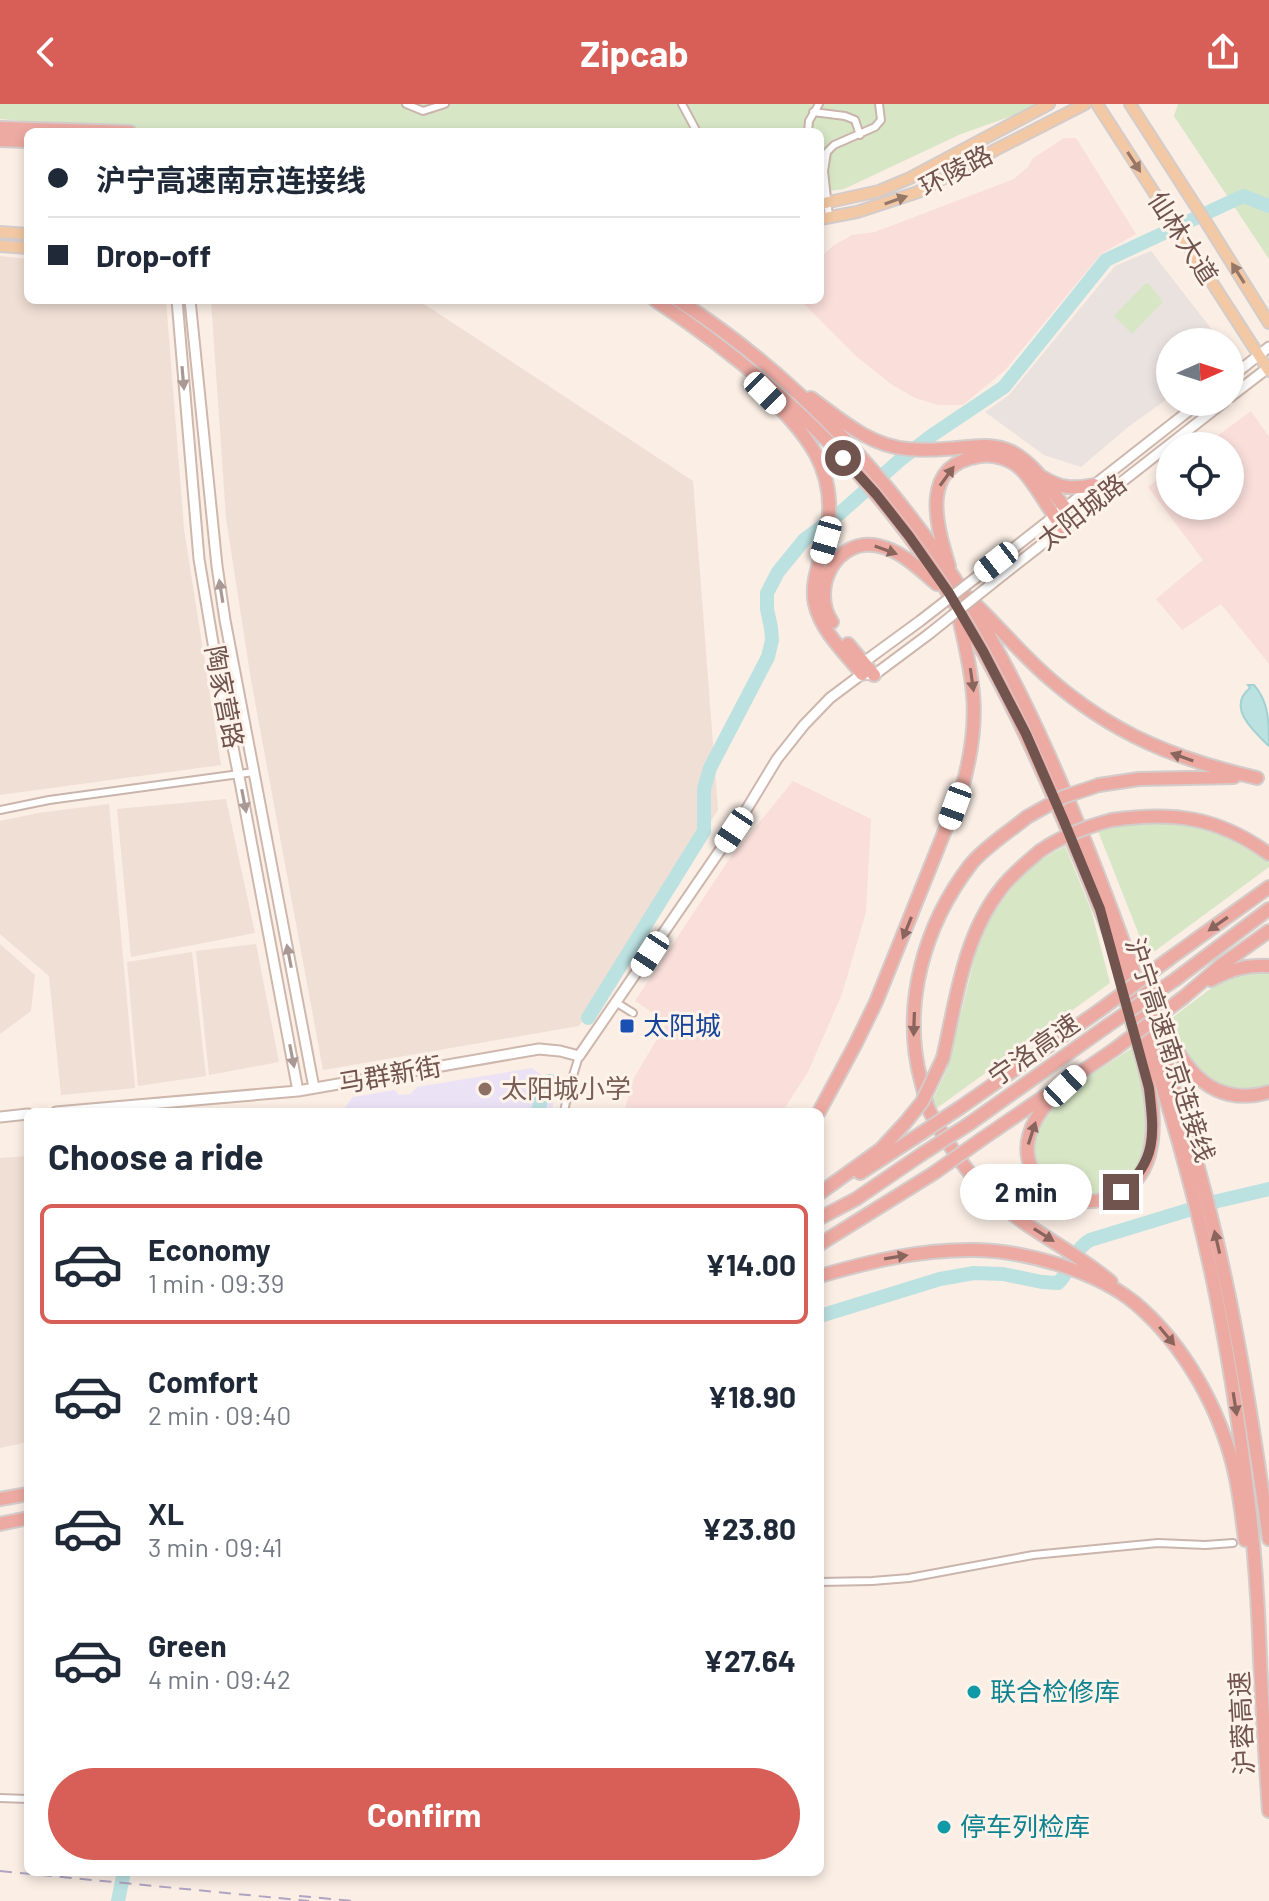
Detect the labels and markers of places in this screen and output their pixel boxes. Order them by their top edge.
place label: 太阳城 [643,1009,721,1040]
marker: 太阳城 [618,1017,636,1035]
place label: 太阳城小学 [501,1072,631,1103]
marker: 太阳城小学 [476,1080,494,1098]
place label: 联合检修库 [990,1675,1120,1706]
marker: 联合检修库 [965,1683,983,1701]
place label: 停车列检库 [960,1810,1090,1841]
marker: 停车列检库 [935,1818,953,1836]

